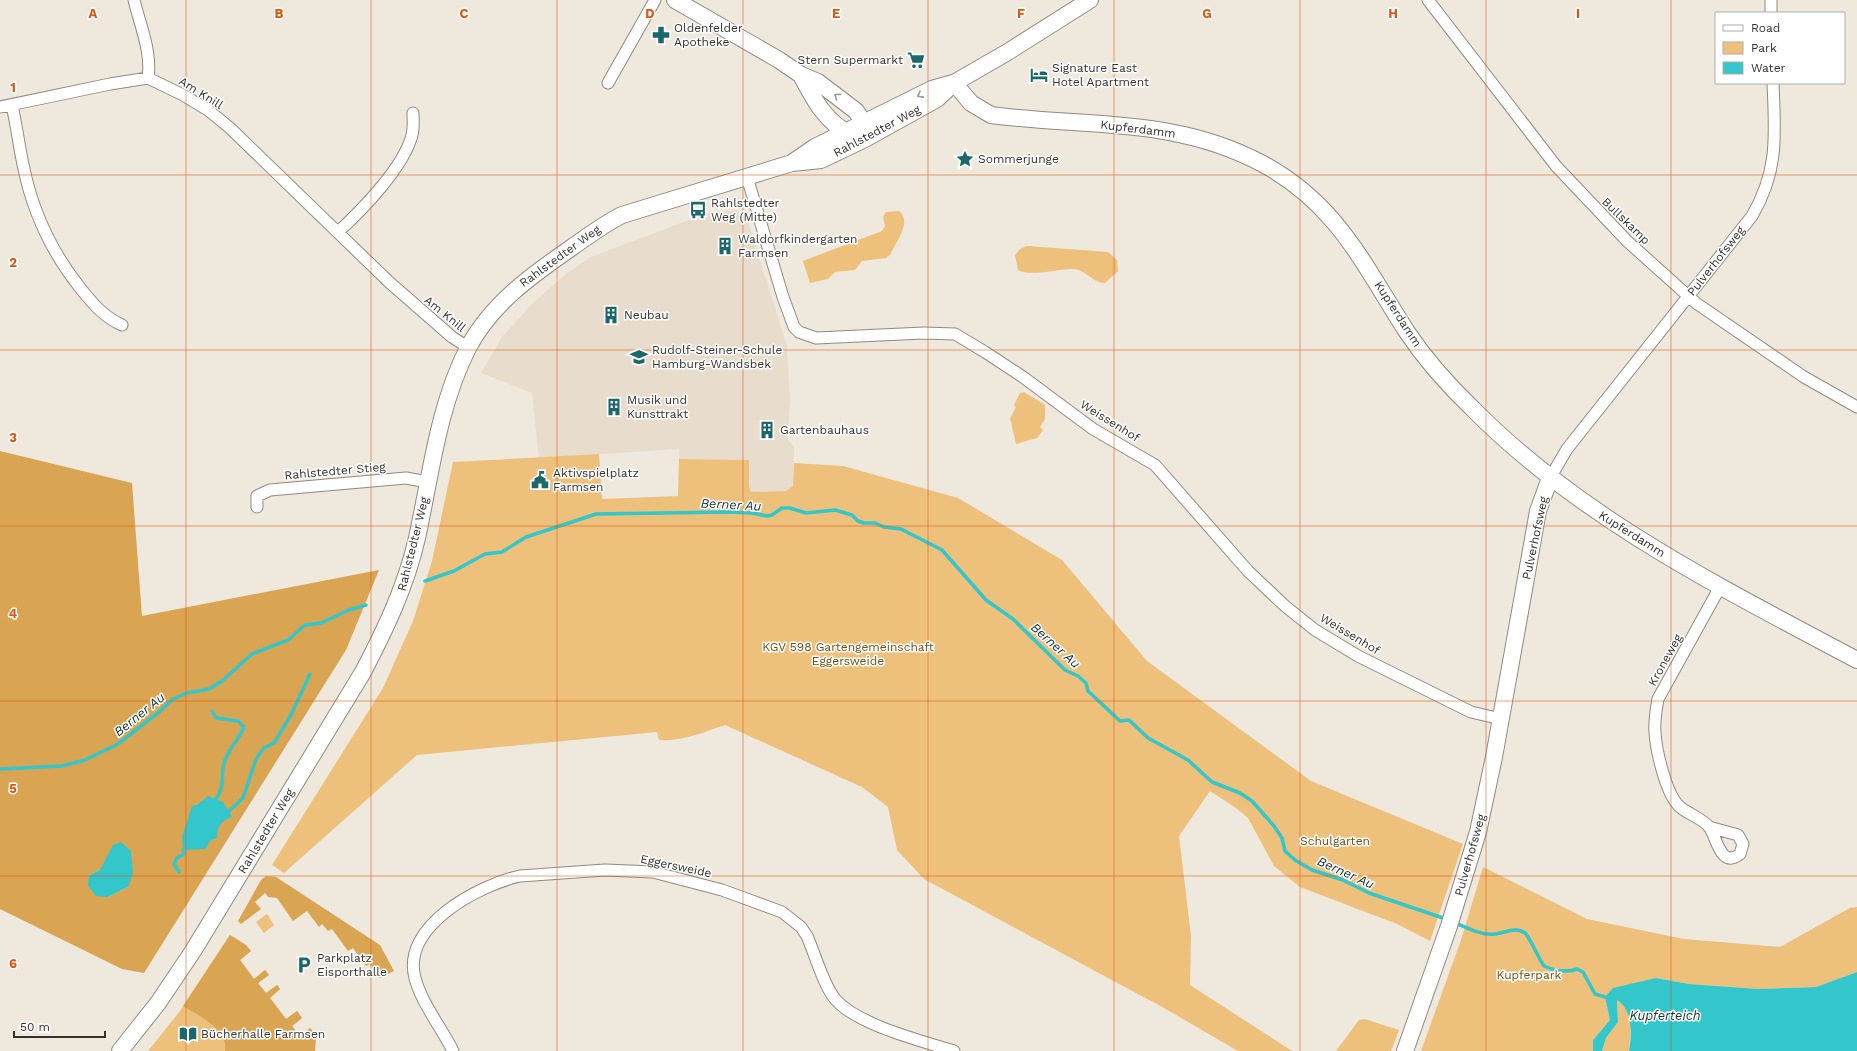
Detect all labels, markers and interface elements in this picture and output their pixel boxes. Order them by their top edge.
text: A [89,6,98,21]
text: B [275,6,284,21]
text: C [460,6,469,21]
text: D [645,6,655,21]
text: E [832,6,840,21]
text: F [1017,6,1025,21]
text: G [1202,6,1212,21]
text: H [1388,6,1398,21]
text: I [1576,6,1580,21]
legend [1715,12,1845,84]
place label: Oldenfelder Apotheke [674,21,743,49]
text: Road [1751,21,1780,35]
pharmacy icon: Oldenfelder Apotheke [651,25,671,45]
text: Park [1751,41,1777,55]
supermarket icon: Stern Supermarkt [906,50,926,70]
place label: Stern Supermarkt [798,53,903,67]
place label: Signature East Hotel Apartment [1052,61,1149,89]
text: Water [1751,61,1786,75]
hotel icon: Signature East Hotel Apartment [1029,65,1049,85]
street label: Am Knill [176,74,226,112]
text: 1 [10,80,16,95]
one-way arrow [917,90,925,97]
one-way arrow [834,93,841,101]
street label: Rahlstedter Weg [831,102,923,160]
street label: Kupferdamm [1100,117,1176,141]
place icon: Sommerjunge [955,149,975,169]
place label: Sommerjunge [978,152,1059,166]
street label: Bullskamp [1599,195,1653,247]
place label: Rahlstedter Weg (Mitte) [711,196,780,224]
bus stop icon: Rahlstedter Weg (Mitte) [688,200,708,220]
street label: Rahlstedter Weg [517,222,604,290]
street label: Pulverhofsweg [1684,223,1748,299]
place label: Waldorfkindergarten Farmsen [738,232,857,260]
building icon: Waldorfkindergarten Farmsen [715,236,735,256]
text: 2 [9,255,17,270]
street label: Kupferdamm [1371,278,1425,350]
street label: Am Knill [421,293,469,335]
building icon: Neubau [601,305,621,325]
place label: Neubau [624,308,669,322]
place label: Rudolf-Steiner-Schule Hamburg-Wandsbek [652,343,782,371]
school or university icon: Rudolf-Steiner-Schule Hamburg-Wandsbek [629,347,649,367]
place label: Musik und Kunsttrakt [627,393,688,421]
building icon: Musik und Kunsttrakt [604,397,624,417]
street label: Weissenhof [1078,397,1143,445]
building icon: Gartenbauhaus [757,420,777,440]
place label: Gartenbauhaus [780,423,869,437]
text: 3 [9,430,17,445]
street label: Rahlstedter Stieg [284,460,387,482]
place label: Aktivspielplatz Farmsen [553,466,639,494]
public building icon: Aktivspielplatz Farmsen [530,470,550,490]
street label: Rahlstedter Weg [395,495,432,593]
water label: Berner Au [700,495,762,514]
street label: Pulverhofsweg [1519,495,1551,581]
street label: Kupferdamm [1596,508,1668,560]
text: 4 [9,606,18,621]
street label: Weissenhof [1317,611,1383,658]
water label: Berner Au [1028,620,1083,671]
street label: Kroneweg [1645,631,1685,688]
park label: KGV 598 Gartengemeinschaft Eggersweide [762,640,934,668]
water label: Berner Au [111,689,168,739]
text: 5 [9,781,17,796]
street label: Rahlstedter Weg [235,786,297,876]
street label: Pulverhofsweg [1452,812,1489,898]
park label: Schulgarten [1300,834,1370,848]
street label: Eggersweide [639,852,713,880]
water label: Berner Au [1315,853,1377,892]
place label: Parkplatz Eisporthalle [317,951,387,979]
parking icon: Parkplatz Eisporthalle [294,955,314,975]
text: 6 [9,956,17,971]
park label: Kupferpark [1497,968,1562,982]
water label: Kupferteich [1629,1008,1701,1023]
scale bar [14,1013,105,1039]
text: 50 m [20,1020,50,1034]
library icon: Bücherhalle Farmsen [178,1024,198,1044]
place label: Bücherhalle Farmsen [201,1027,325,1041]

